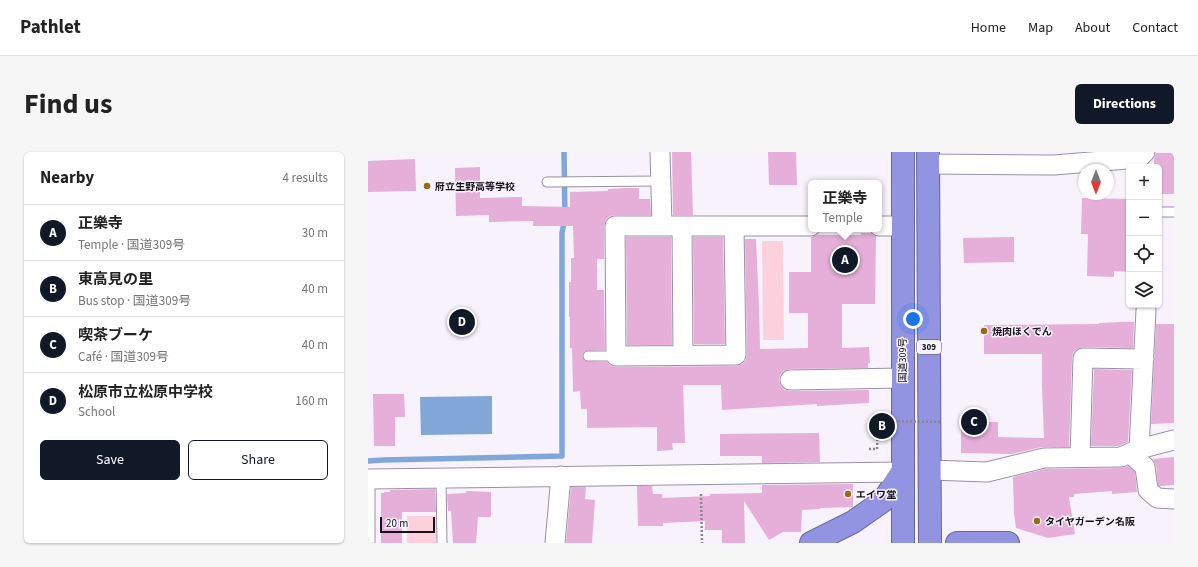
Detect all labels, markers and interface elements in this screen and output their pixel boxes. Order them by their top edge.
text: Pathlet [20,14,81,41]
text: Home [971,18,1006,38]
text: Map [1028,18,1053,38]
text: About [1075,18,1110,38]
text: Contact [1132,18,1178,38]
text: Find us [24,84,112,124]
button: Directions [1075,84,1174,124]
north arrow [1078,164,1114,200]
map controls [1126,164,1162,308]
button: + [1126,164,1162,200]
text: Nearby [40,166,94,190]
text: 4 results [283,169,328,187]
place label: 府立生野高等学校 [435,180,515,194]
popup [808,180,882,232]
marker: 府立生野高等学校 [422,181,432,191]
text: 正樂寺 [822,188,868,209]
button: − [1126,200,1162,236]
text: Temple [822,209,863,227]
text: 正樂寺 [78,213,123,234]
text: A [49,224,57,242]
text: 30 m [302,224,328,242]
text: Temple · 国道309号 [78,236,185,254]
button: locate [1126,236,1162,272]
pin: A [832,245,858,275]
text: 東高見の里 [78,269,153,290]
button: layers [1126,272,1162,308]
text: B [49,280,57,298]
text: 40 m [302,280,328,298]
text: Bus stop · 国道309号 [78,292,191,310]
pin: D [449,307,475,337]
your location [903,309,923,329]
text: 喫茶ブーケ [78,325,153,346]
place label: 焼肉ほくでん [992,325,1052,339]
marker: 焼肉ほくでん [979,326,989,336]
text: C [49,336,57,354]
text: 40 m [302,336,328,354]
street label: 国道309号 [896,338,910,382]
road number: 309 [917,340,941,354]
text: Café · 国道309号 [78,348,169,366]
text: 松原市立松原中学校 [78,382,213,403]
text: D [49,392,57,410]
text: 160 m [295,392,328,410]
text: School [78,403,115,421]
pin: C [961,407,987,437]
pin: B [869,411,895,441]
button: Save [40,440,180,480]
button: Share [188,440,328,480]
place label: エイワ堂 [856,488,896,502]
marker: エイワ堂 [843,489,853,499]
scale bar [380,515,435,534]
place label: タイヤガーデン名阪 [1045,515,1136,529]
text: 20 m [386,516,408,531]
marker: タイヤガーデン名阪 [1032,516,1042,526]

